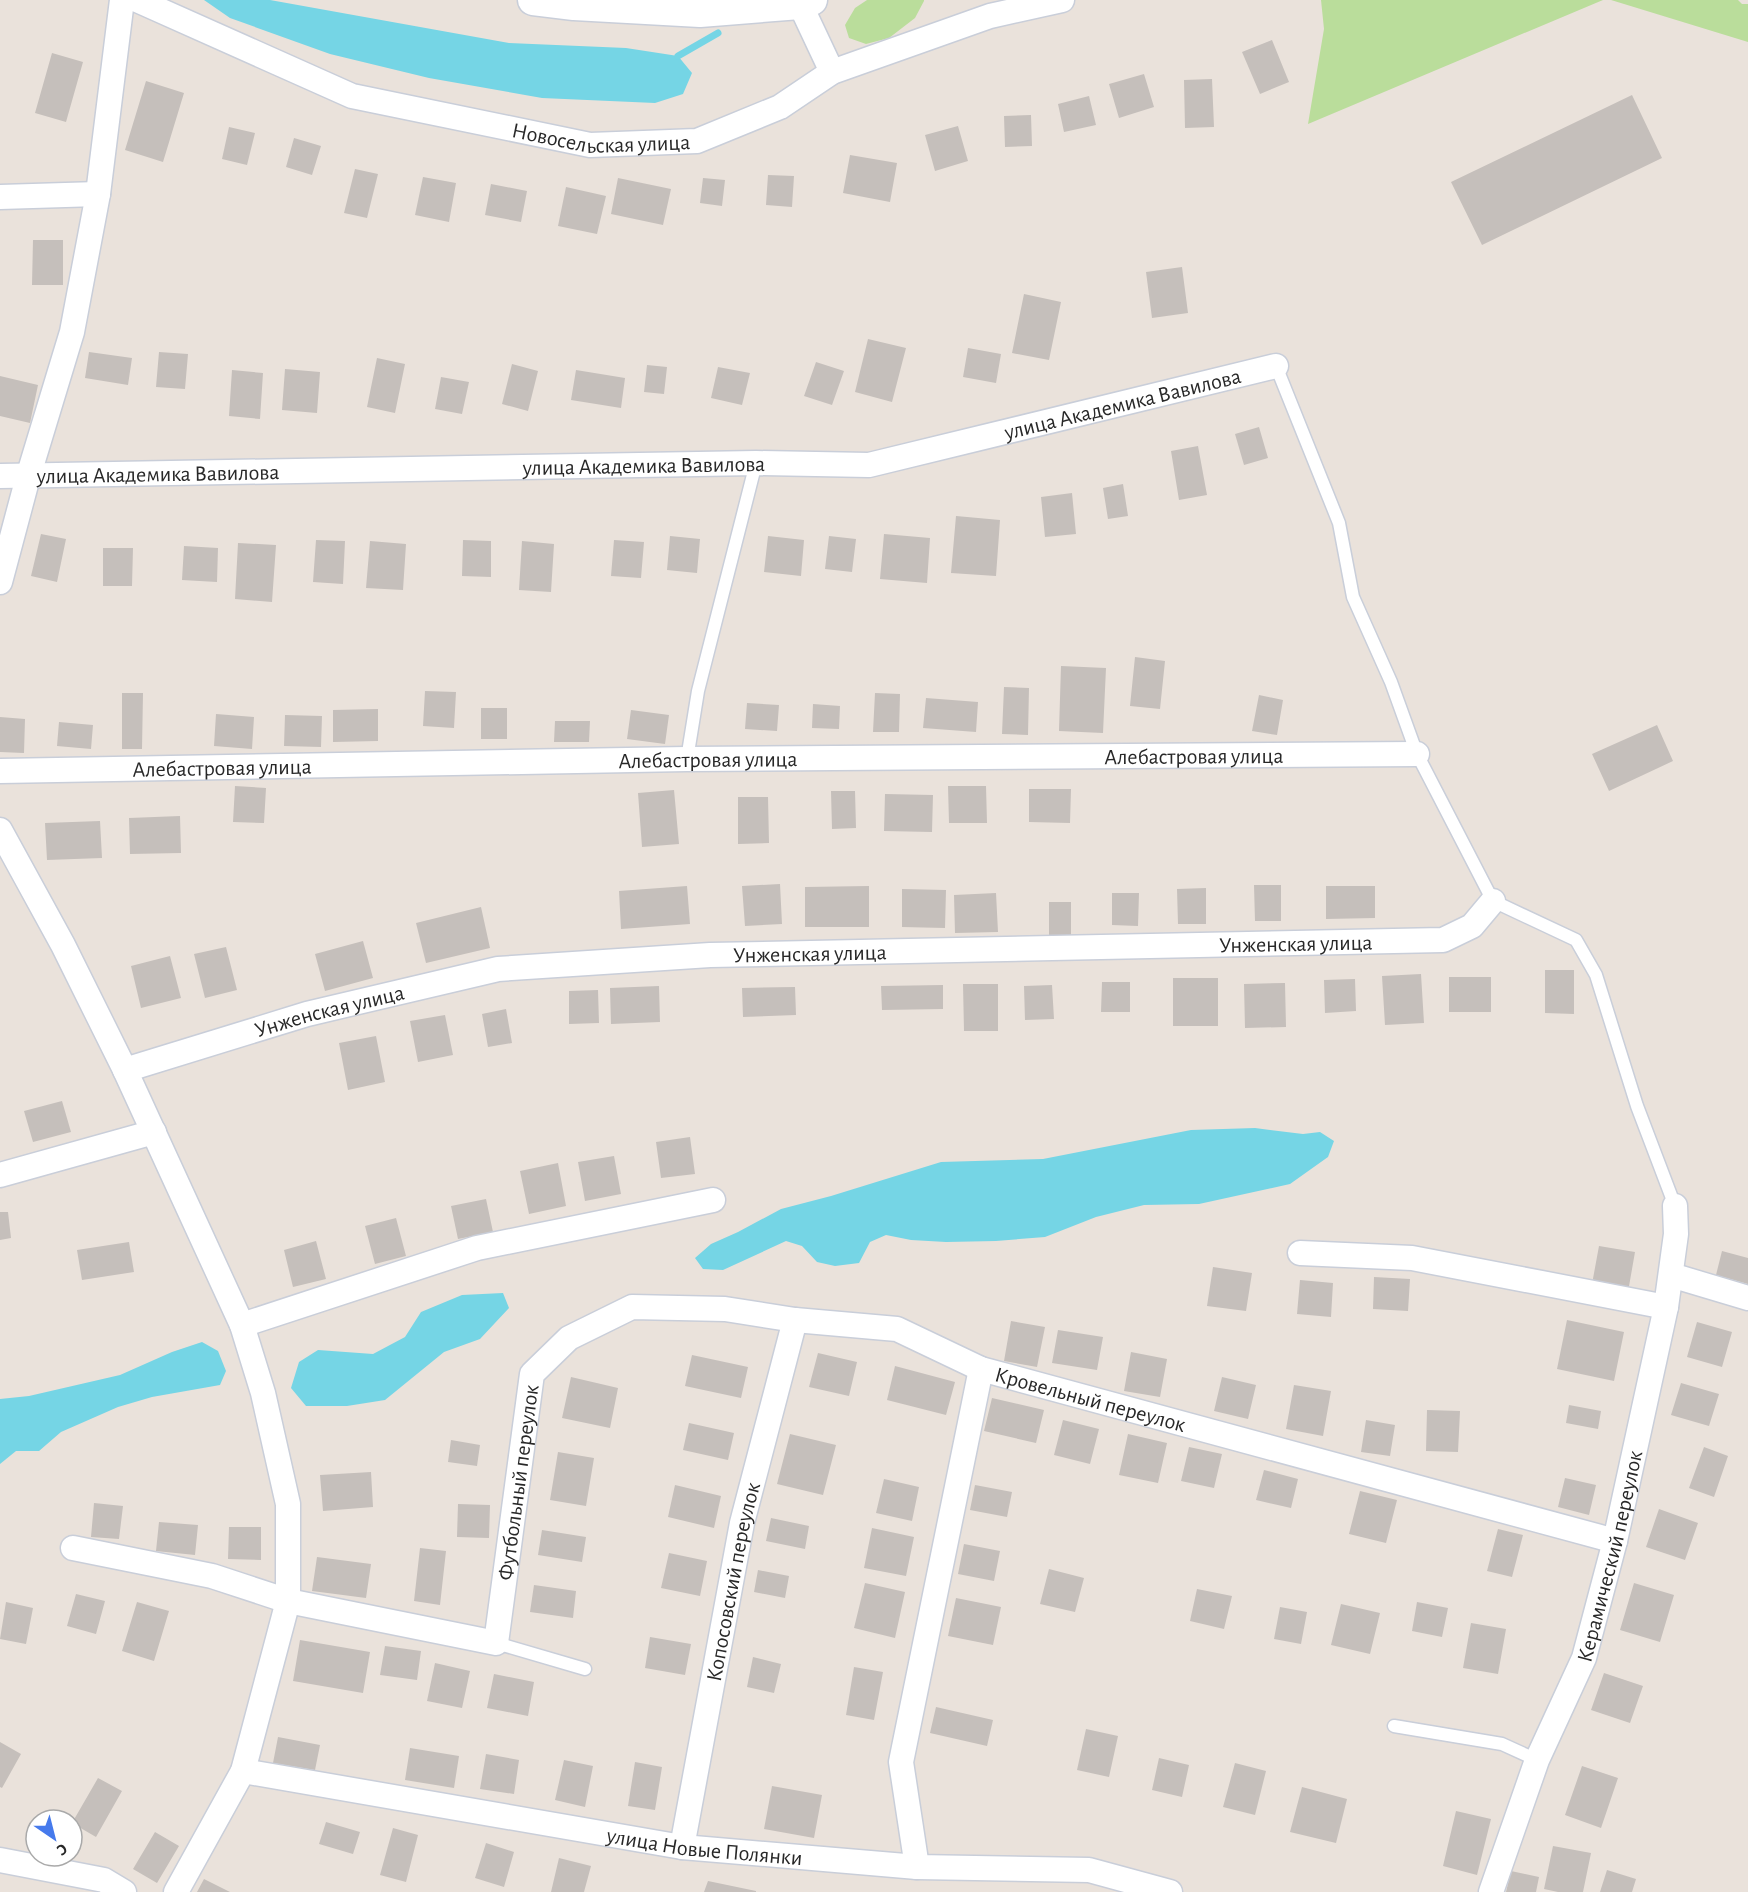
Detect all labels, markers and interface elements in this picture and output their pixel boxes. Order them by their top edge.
street label: Новосельская улица [510,119,691,157]
street label: улица Академика Вавилова [1001,365,1243,444]
street label: улица Академика Вавилова [521,453,765,479]
street label: улица Академика Вавилова [35,461,280,487]
street label: Алебастровая улица [1104,745,1284,768]
street label: Алебастровая улица [618,748,798,772]
street label: Алебастровая улица [132,756,312,781]
street label: Унженская улица [1219,931,1373,957]
street label: Унженская улица [733,941,887,967]
street label: Унженская улица [252,981,406,1041]
street label: Кровельный переулок [993,1363,1188,1436]
street label: Футбольный переулок [494,1383,542,1582]
street label: Керамический переулок [1573,1449,1646,1665]
street label: Копосовский переулок [703,1480,764,1683]
north arrow [24,1808,84,1868]
street label: улица Новые Полянки [604,1824,803,1869]
text: С [54,1840,70,1859]

